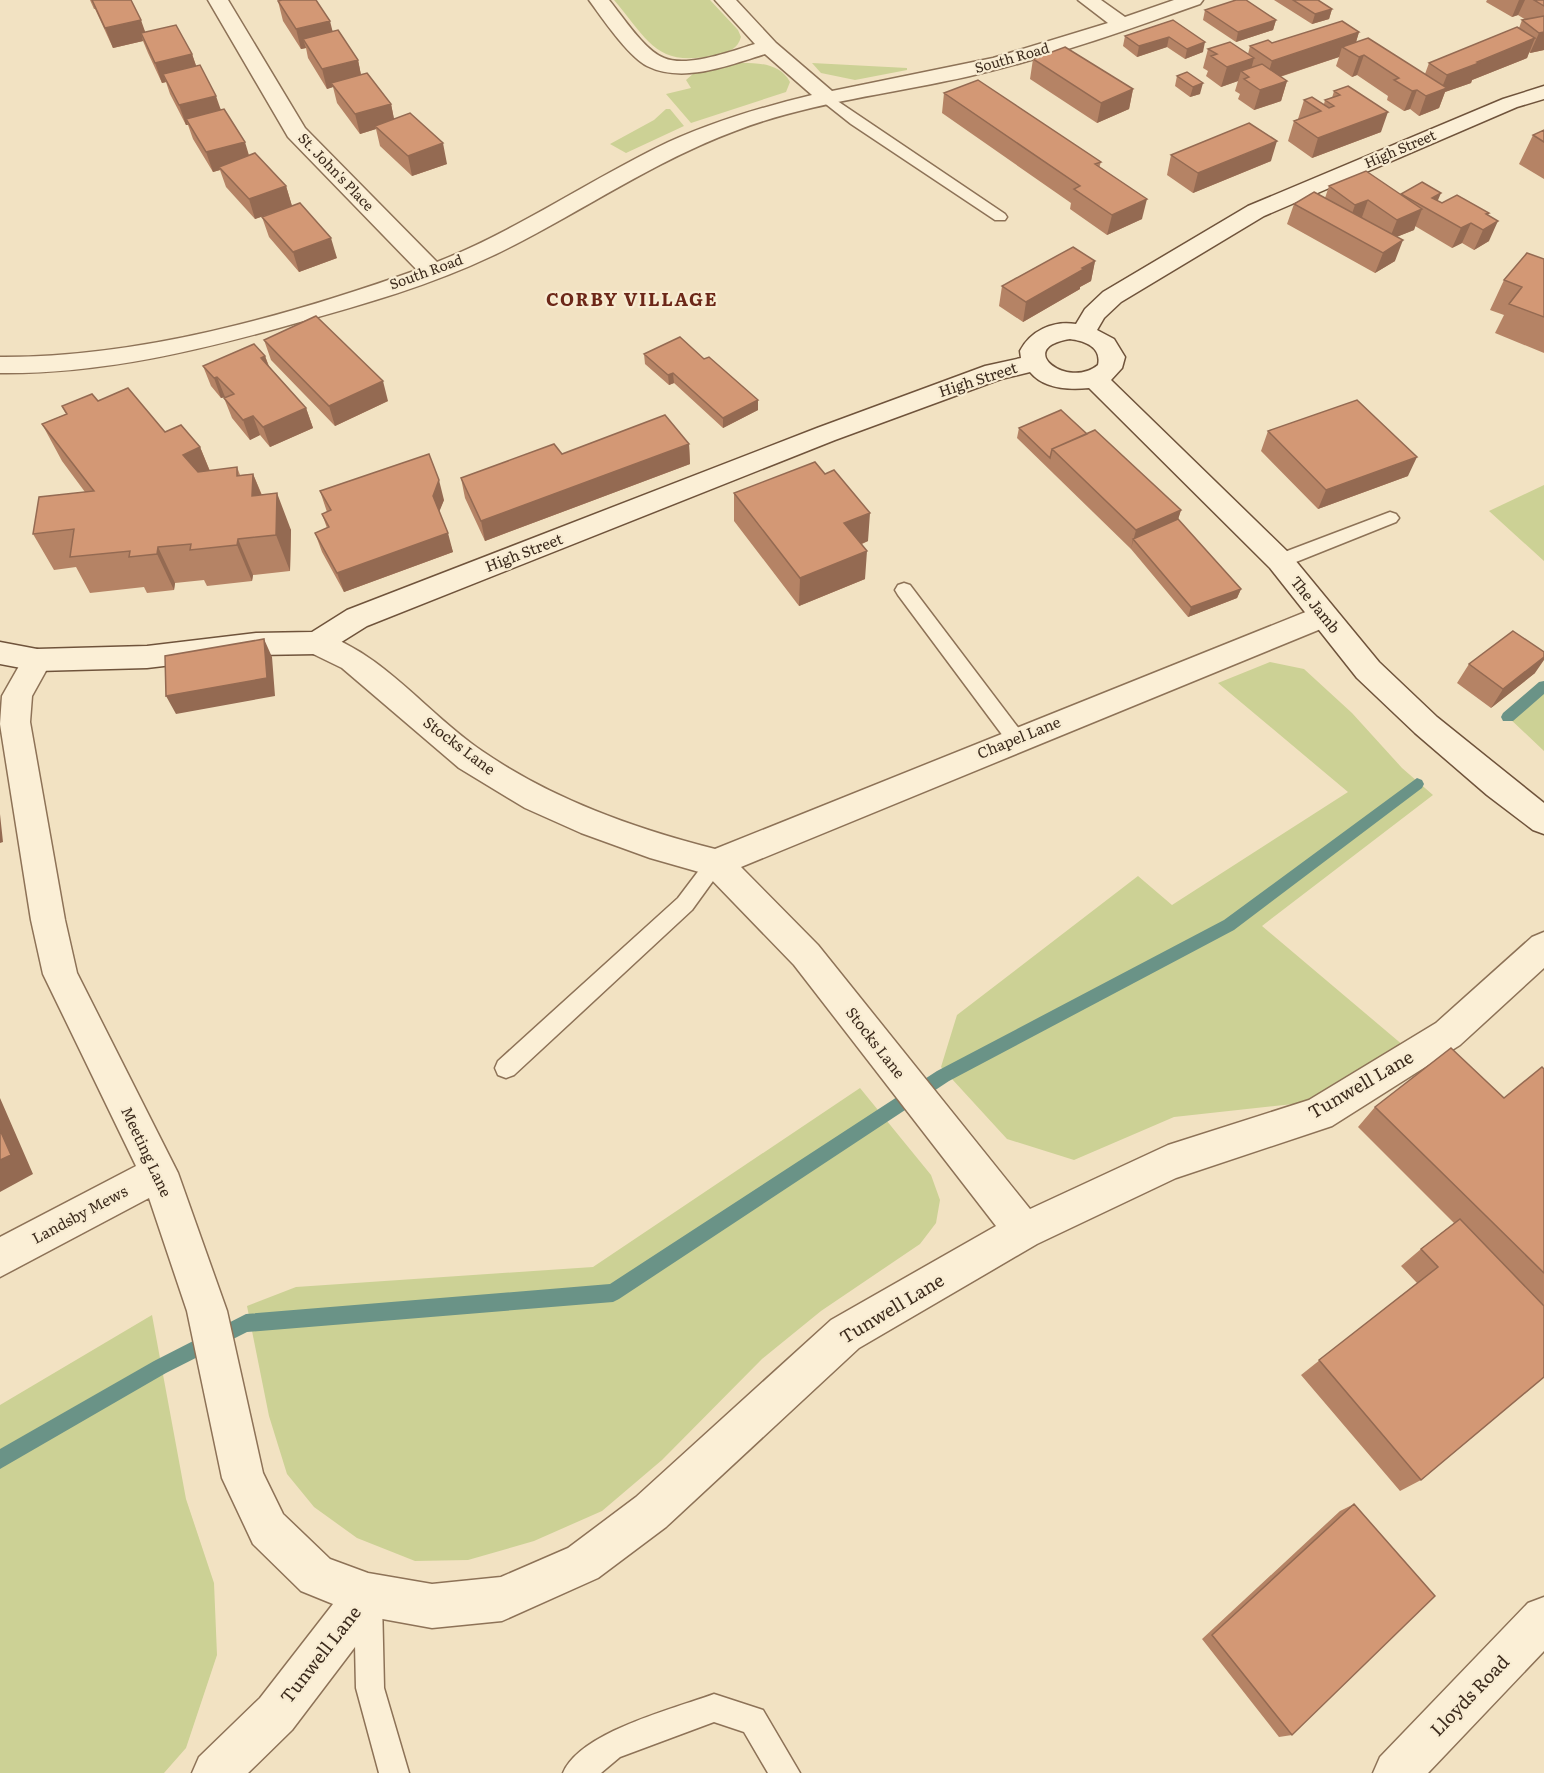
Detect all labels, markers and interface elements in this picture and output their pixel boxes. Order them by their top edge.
street label: South Road [972,37,1052,77]
street label: High Street [1361,124,1439,172]
street label: St. John's Place [294,128,379,215]
street label: South Road [386,248,466,294]
district label: CORBY VILLAGE [546,285,718,312]
street label: High Street [935,355,1020,402]
street label: High Street [481,526,566,577]
street label: The Jamb [1286,570,1347,638]
street label: Chapel Lane [973,709,1064,764]
street label: Stocks Lane [419,710,501,780]
street label: Stocks Lane [841,1001,912,1083]
street label: Tunwell Lane [1303,1043,1418,1125]
street label: Meeting Lane [116,1102,178,1201]
street label: Landsby Mews [27,1179,131,1249]
street label: Tunwell Lane [834,1266,949,1350]
street label: Tunwell Lane [273,1599,367,1709]
street label: Lloyds Road [1423,1648,1515,1742]

